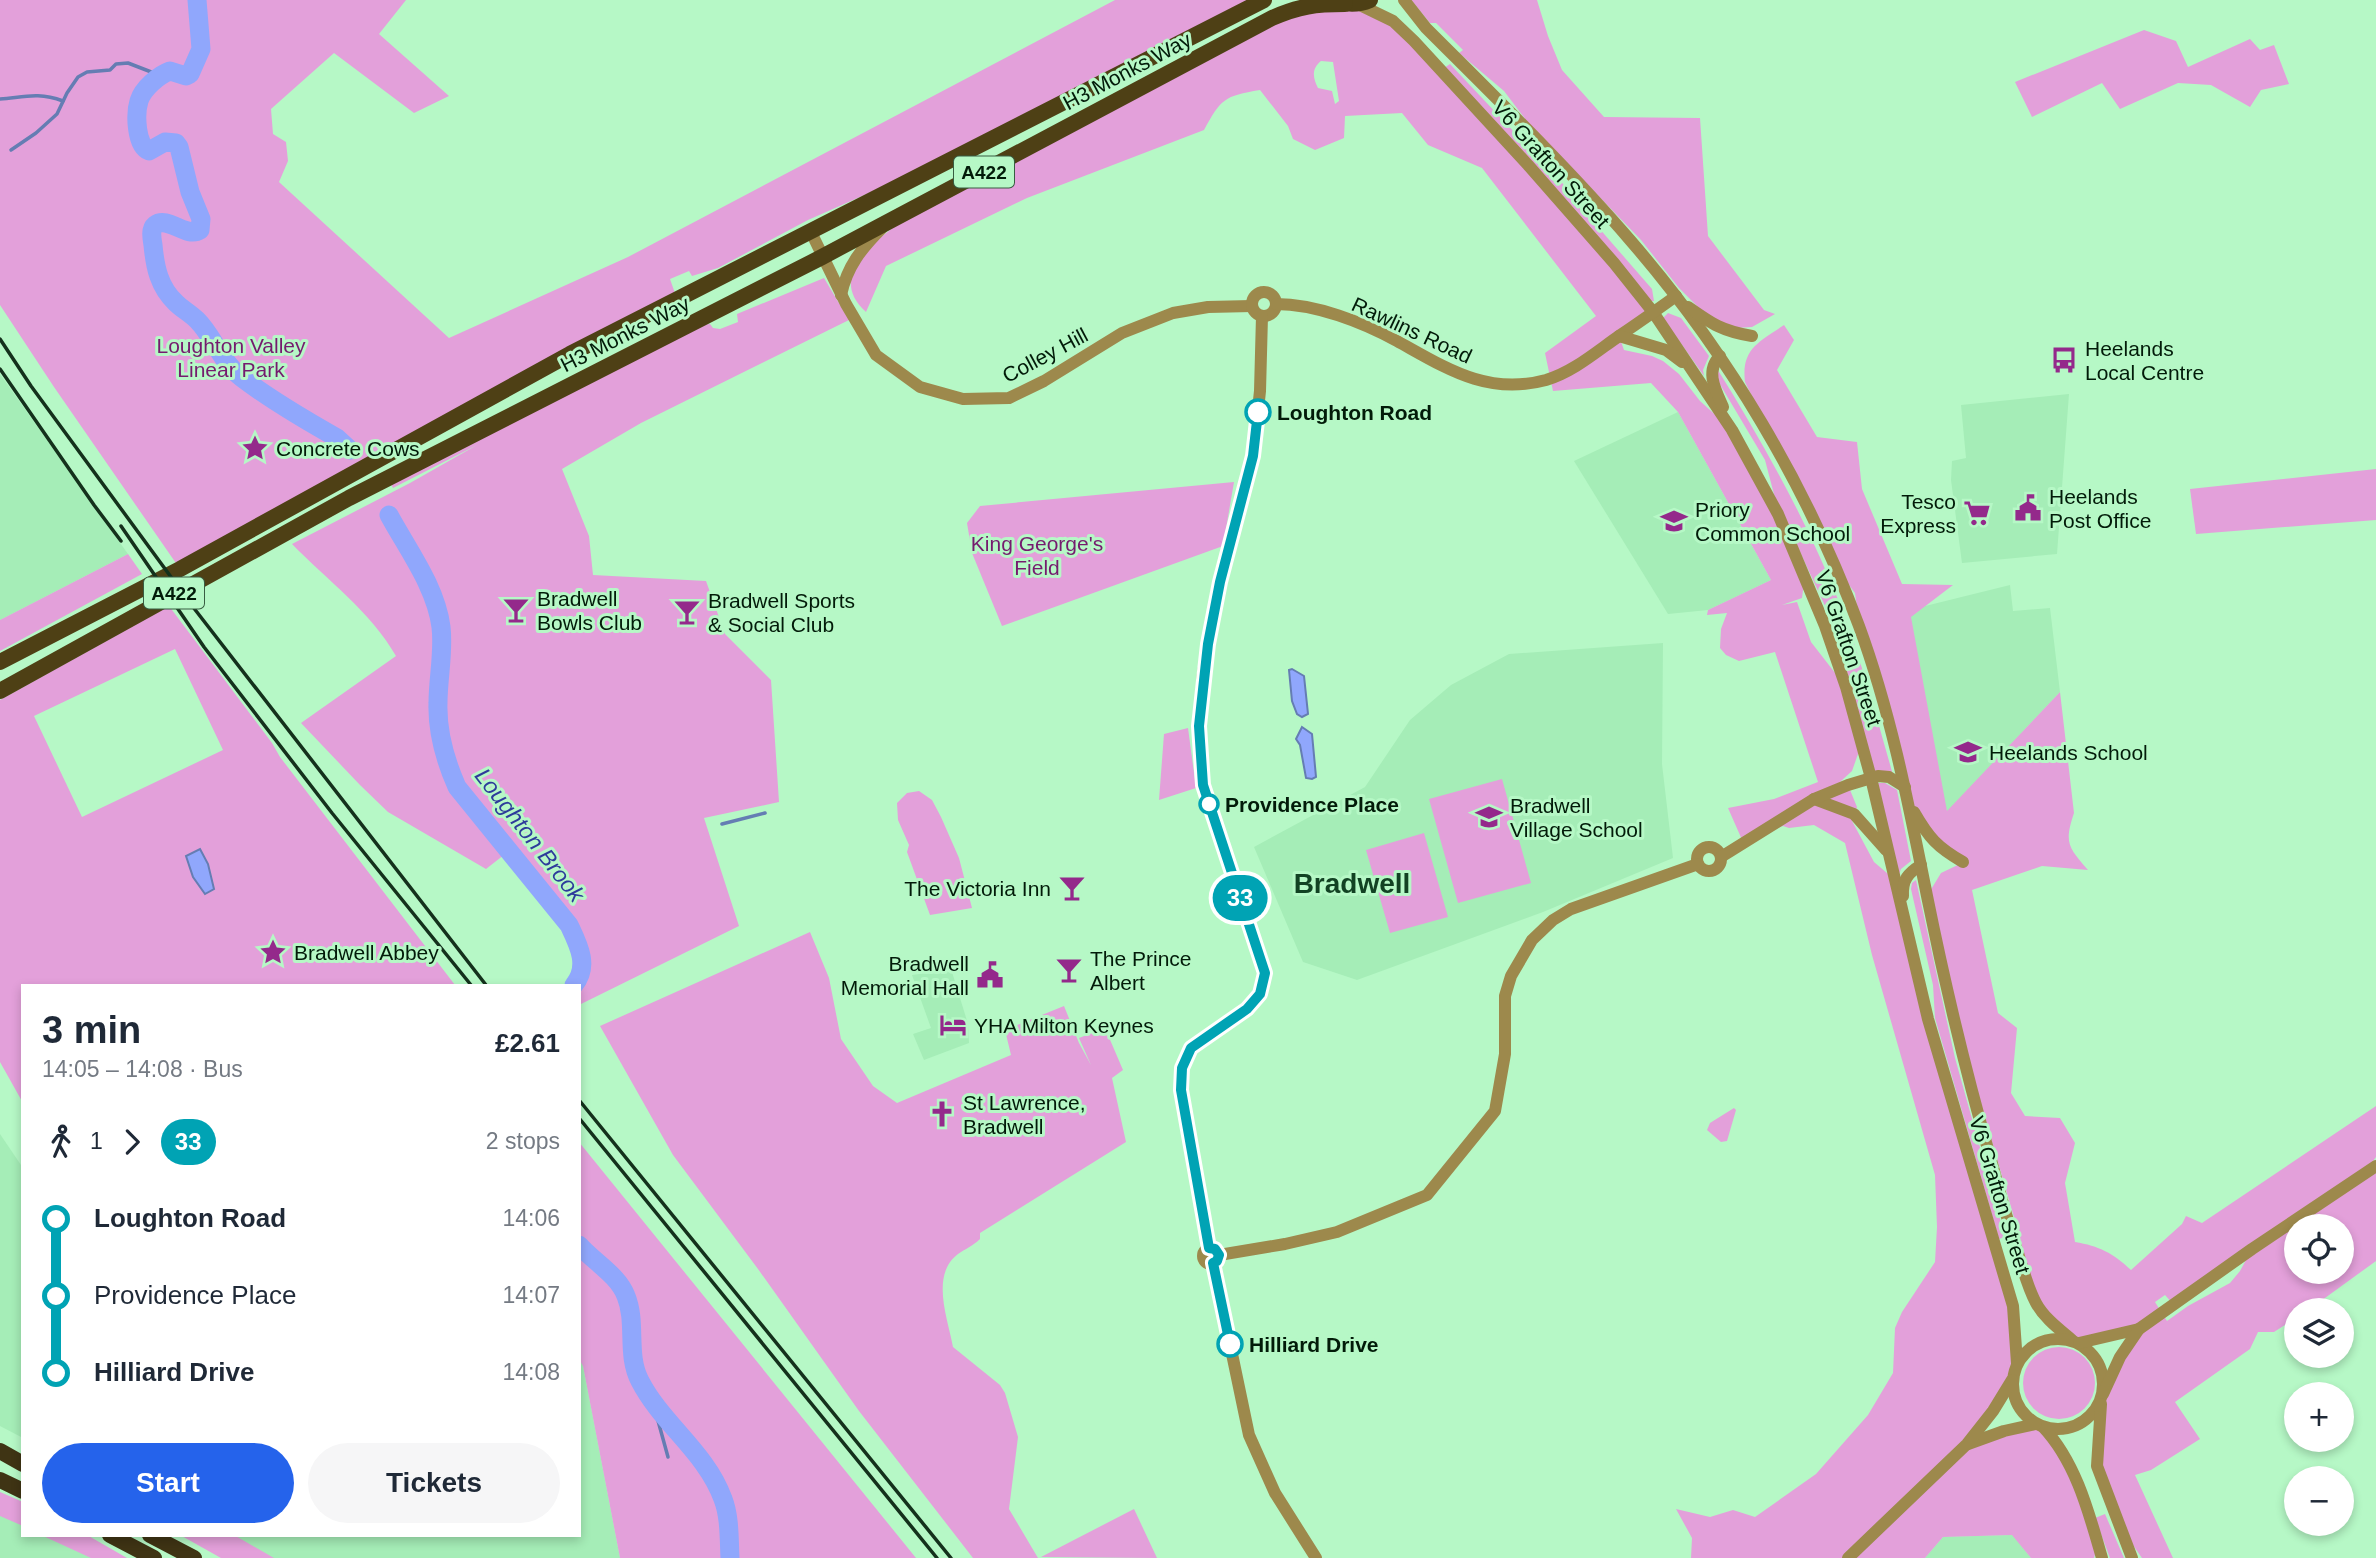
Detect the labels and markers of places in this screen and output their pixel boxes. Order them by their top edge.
place label: Heelands Local Centre [2085,337,2204,384]
bus stop icon: Heelands Local Centre [2049,345,2079,375]
marker: Loughton Road [1245,399,1271,425]
place label: Loughton Road [1277,401,1432,424]
place icon: Concrete Cows [240,433,270,463]
place label: Concrete Cows [276,437,420,460]
place label: Heelands Post Office [2049,485,2151,532]
place label: Tesco Express [1880,490,1956,537]
public building icon: Heelands Post Office [2013,493,2043,523]
place label: Priory Common School [1695,498,1850,545]
supermarket icon: Tesco Express [1962,498,1992,528]
school or university icon: Priory Common School [1659,506,1689,536]
place label: Bradwell Bowls Club [537,587,642,634]
place label: Bradwell Sports & Social Club [708,589,855,636]
bar icon: Bradwell Bowls Club [501,595,531,625]
bar icon: Bradwell Sports & Social Club [672,597,702,627]
school or university icon: Heelands School [1953,737,1983,767]
place label: Heelands School [1989,741,2148,764]
place label: Providence Place [1225,793,1399,816]
marker: Providence Place [1199,794,1219,814]
place label: Bradwell Village School [1510,794,1643,841]
school or university icon: Bradwell Village School [1474,802,1504,832]
bar icon: The Victoria Inn [1057,873,1087,903]
place label: The Victoria Inn [904,877,1051,900]
place icon: Bradwell Abbey [258,937,288,967]
place label: Bradwell Abbey [294,941,439,964]
place label: The Prince Albert [1090,947,1192,994]
place label: Bradwell Memorial Hall [841,952,969,999]
bar icon: The Prince Albert [1054,955,1084,985]
public building icon: Bradwell Memorial Hall [975,960,1005,990]
hotel icon: YHA Milton Keynes [938,1010,968,1040]
place label: YHA Milton Keynes [974,1014,1154,1037]
place label: St Lawrence, Bradwell [963,1091,1086,1138]
church icon: St Lawrence, Bradwell [927,1099,957,1129]
marker: Hilliard Drive [1217,1331,1243,1357]
place label: Hilliard Drive [1249,1333,1379,1356]

